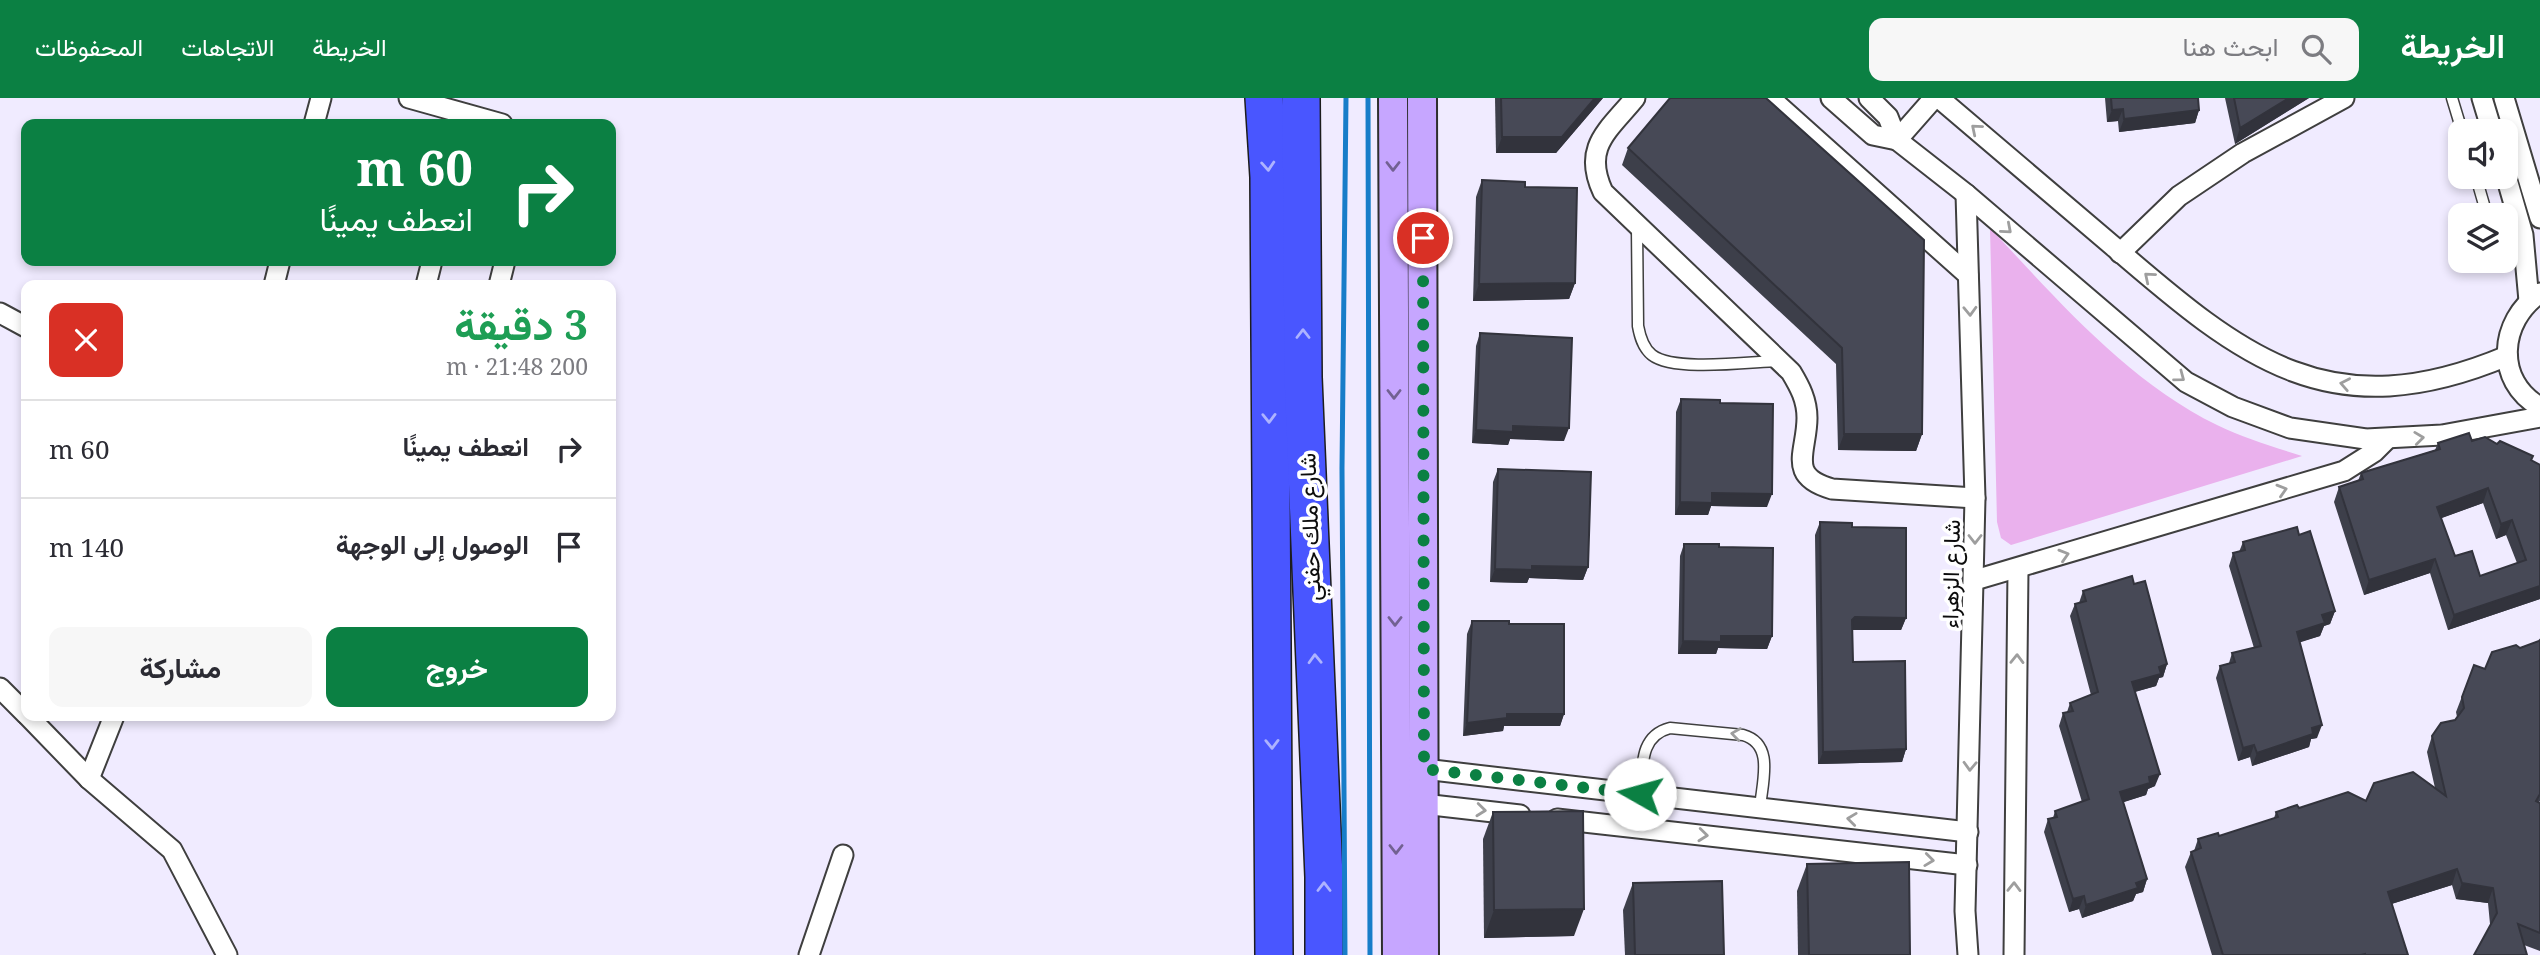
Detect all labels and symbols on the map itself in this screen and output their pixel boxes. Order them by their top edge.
one-way arrow [1971,125,1984,137]
one-way arrow [1261,161,1276,172]
one-way arrow [1385,161,1401,172]
pin [1393,208,1453,268]
one-way arrow [1999,221,2012,233]
one-way arrow [2144,273,2157,285]
one-way arrow [1962,306,1977,317]
one-way arrow [1295,328,1311,339]
one-way arrow [2172,368,2185,381]
one-way arrow [2339,378,2351,393]
one-way arrow [1386,389,1402,399]
one-way arrow [1261,413,1277,424]
one-way arrow [2413,430,2425,445]
street label: شارع ملك حفني [1290,452,1332,602]
one-way arrow [2276,484,2288,499]
street label: شارع الزهراء [1933,519,1968,629]
one-way arrow [1967,534,1983,545]
one-way arrow [2058,549,2070,564]
one-way arrow [1387,616,1403,627]
one-way arrow [1307,654,1322,665]
one-way arrow [2009,654,2025,664]
one-way arrow [1730,727,1741,742]
one-way arrow [1264,739,1280,749]
position arrow [1603,757,1677,831]
one-way arrow [1962,761,1978,772]
one-way arrow [1475,802,1486,817]
one-way arrow [1846,811,1857,826]
one-way arrow [1698,827,1709,842]
one-way arrow [1388,844,1404,854]
one-way arrow [1923,853,1935,868]
one-way arrow [1316,881,1332,892]
one-way arrow [2006,881,2022,892]

